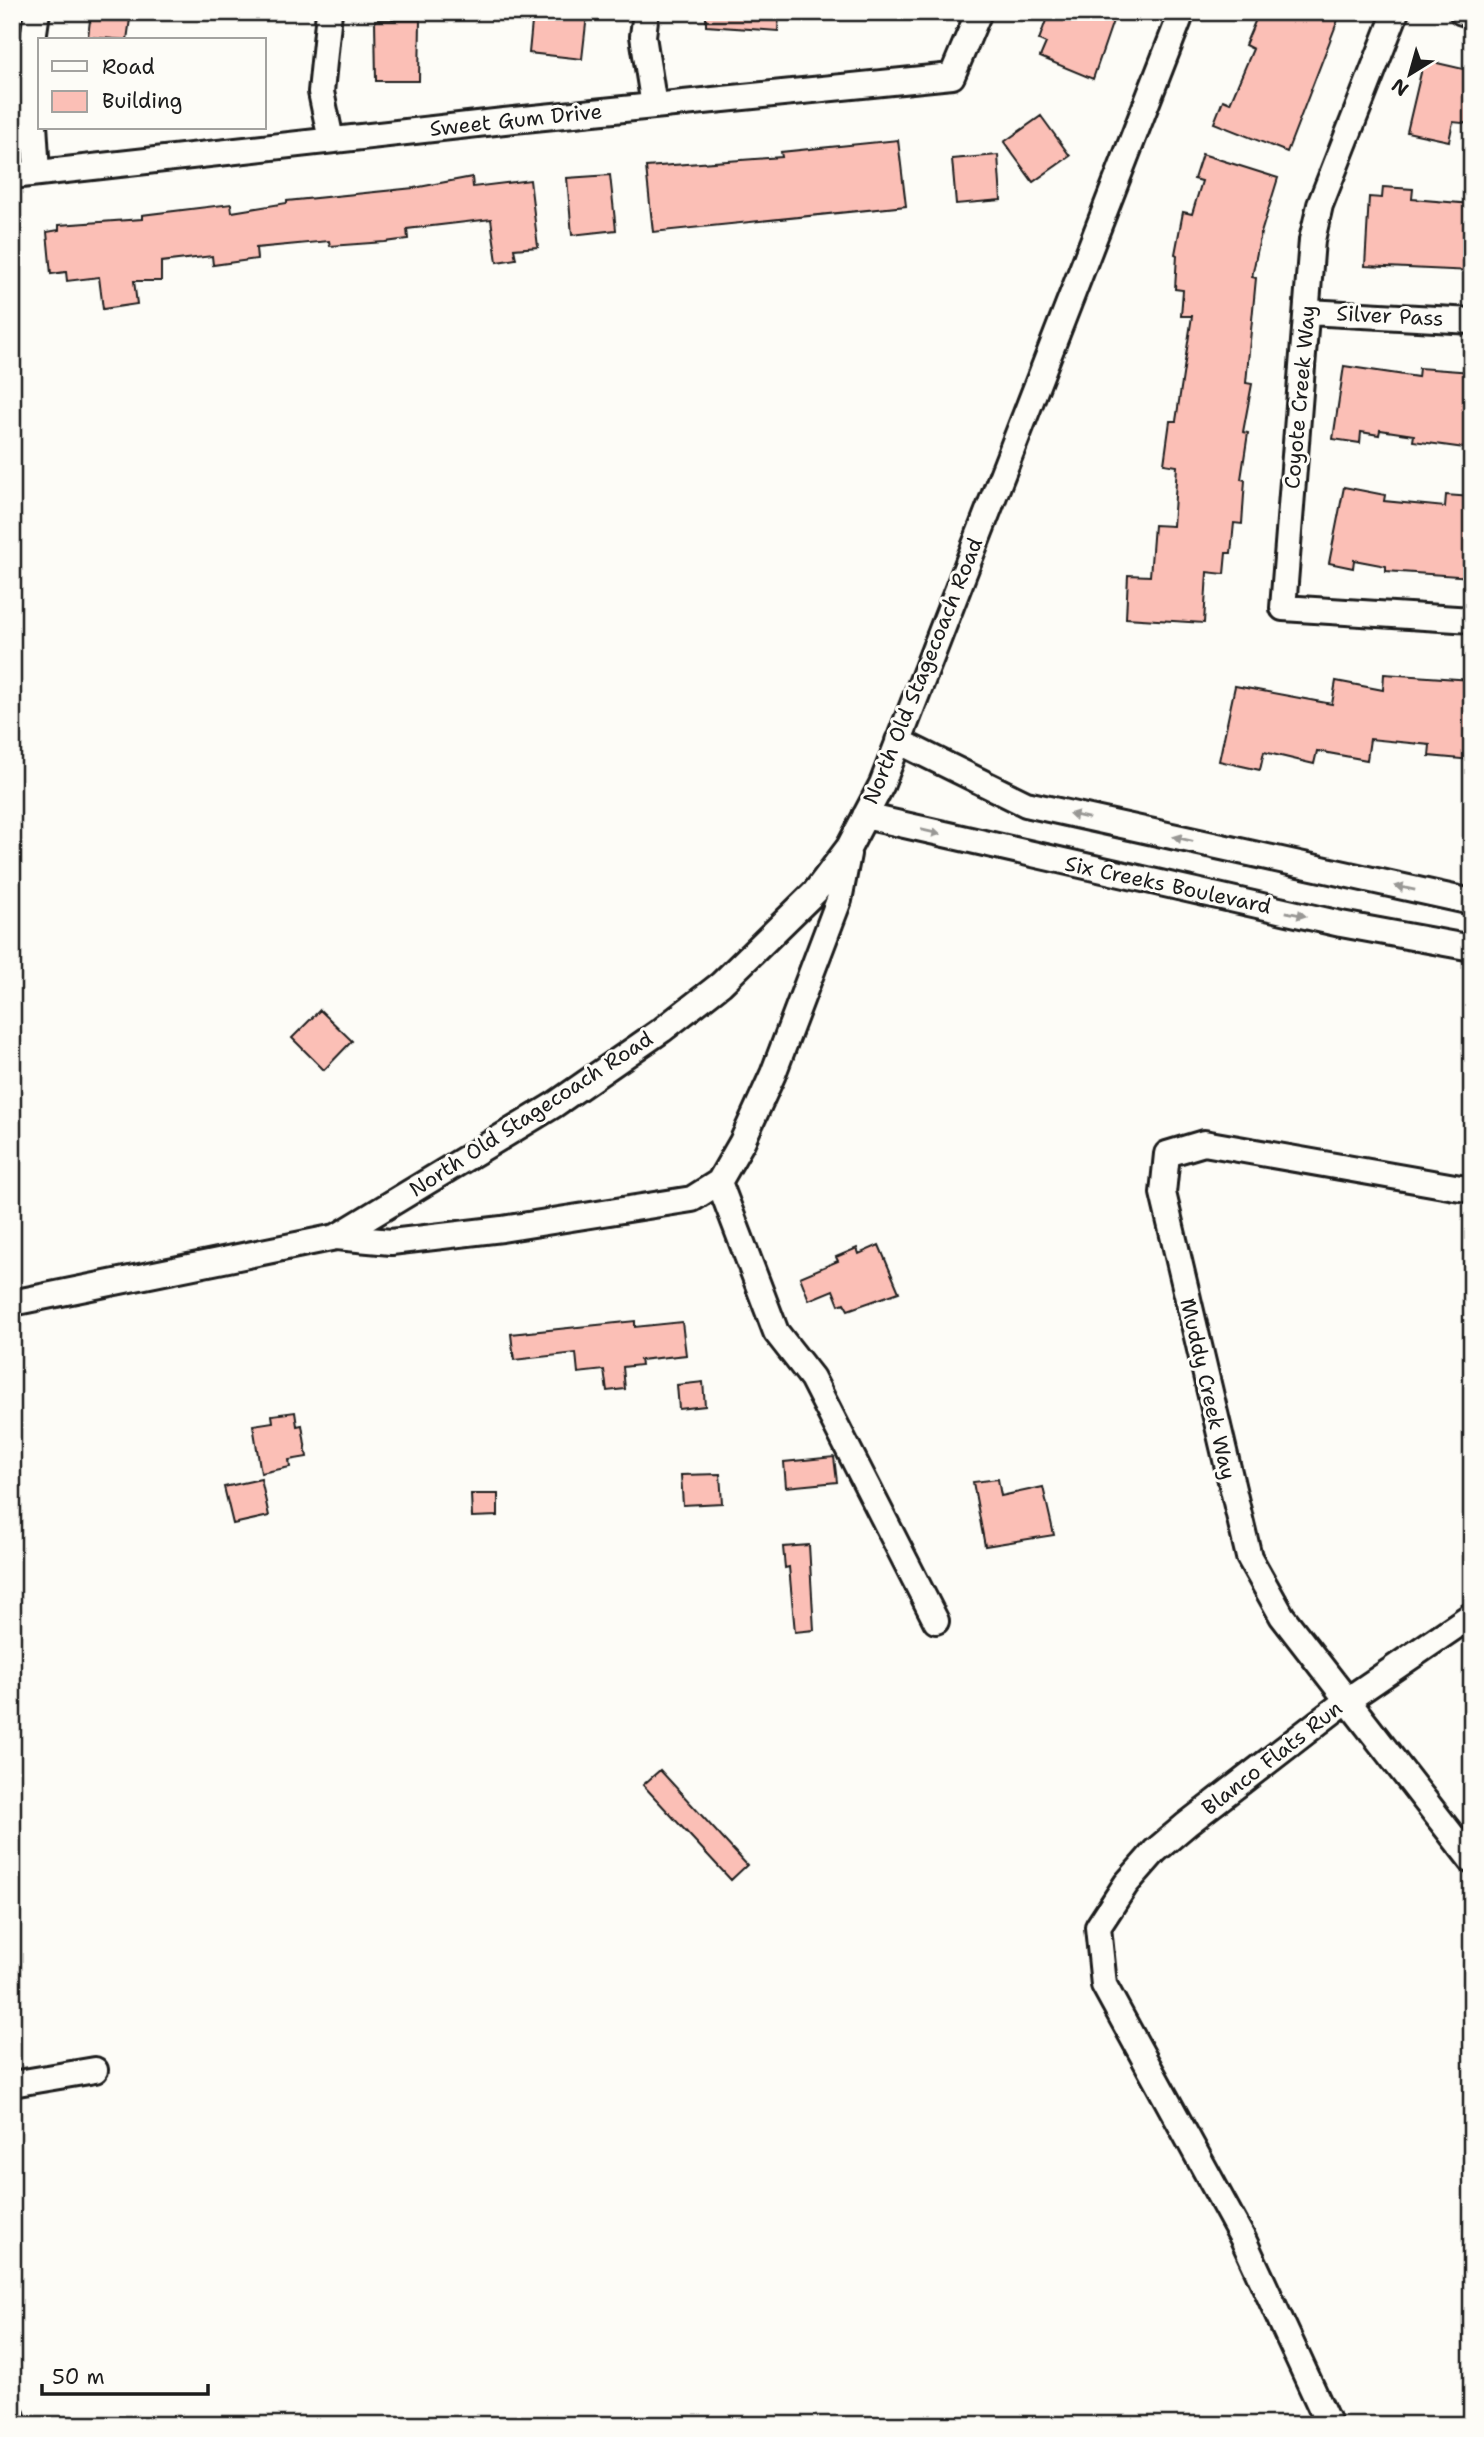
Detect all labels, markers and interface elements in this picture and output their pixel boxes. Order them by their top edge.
legend [38,38,266,130]
north arrow [1376,38,1446,108]
text: Road [102,53,155,81]
text: N [1387,73,1414,102]
text: Building [102,87,182,115]
street label: Sweet Gum Drive [428,97,604,143]
street label: Silver Pass [1336,299,1444,333]
street label: Coyote Creek Way [1278,304,1322,490]
street label: North Old Stagecoach Road [857,534,989,808]
one-way arrow [1068,810,1090,821]
one-way arrow [920,827,942,838]
one-way arrow [1172,834,1194,845]
street label: Six Creeks Boulevard [1062,849,1274,921]
one-way arrow [1394,883,1416,894]
one-way arrow [1285,908,1307,919]
street label: North Old Stagecoach Road [404,1025,658,1203]
street label: Muddy Creek Way [1174,1296,1242,1482]
street label: Blanco Flats Run [1196,1694,1348,1822]
scale bar [42,2353,208,2397]
text: 50 m [52,2363,105,2391]

